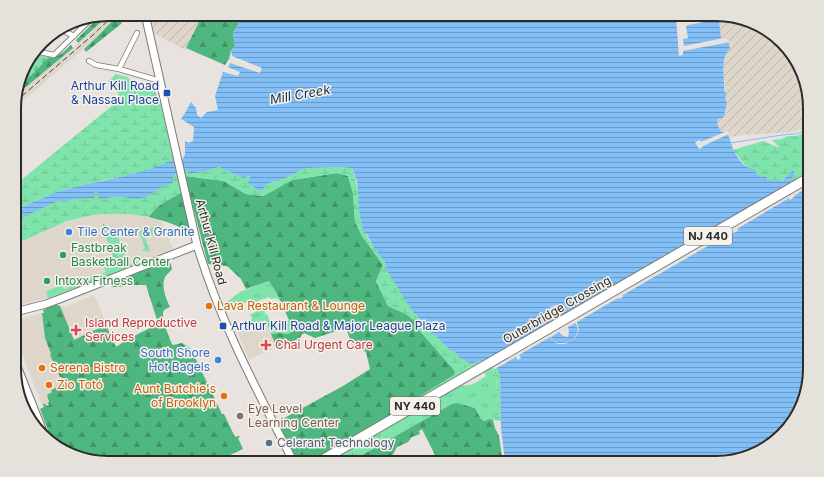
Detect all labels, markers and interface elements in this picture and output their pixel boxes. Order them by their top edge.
place label: Arthur Kill Road & Nassau Place [71,78,159,107]
water label: Mill Creek [269,81,332,107]
marker: Arthur Kill Road & Nassau Place [162,88,172,98]
street label: Arthur Kill Road [193,197,230,286]
place label: Tile Center & Granite [77,224,195,239]
marker: Tile Center & Granite [64,227,74,237]
road number: NJ 440 [684,227,732,245]
place label: Fastbreak Basketball Center [71,240,171,269]
marker: Fastbreak Basketball Center [58,250,68,260]
place label: Intoxx Fitness [55,273,133,288]
street label: Outerbridge Crossing [500,273,613,347]
marker: Intoxx Fitness [42,276,52,286]
place label: Lava Restaurant & Lounge [217,298,365,313]
marker: Lava Restaurant & Lounge [204,301,214,311]
place label: Island Reproductive Services [85,315,197,344]
place label: Arthur Kill Road & Major League Plaza [231,318,445,333]
marker: Arthur Kill Road & Major League Plaza [218,321,228,331]
marker: Island Reproductive Services [70,324,82,336]
place label: Chai Urgent Care [275,337,373,352]
marker: Chai Urgent Care [260,339,272,351]
place label: South Shore Hot Bagels [140,345,210,374]
marker: South Shore Hot Bagels [213,355,223,365]
place label: Serena Bistro [50,360,126,375]
marker: Serena Bistro [37,363,47,373]
place label: Zio Totó [57,377,103,392]
marker: Zio Totó [44,380,54,390]
place label: Aunt Butchie's of Brooklyn [134,381,216,410]
marker: Aunt Butchie's of Brooklyn [219,391,229,401]
road number: NY 440 [390,397,440,415]
place label: Eye Level Learning Center [248,401,340,430]
marker: Eye Level Learning Center [235,411,245,421]
place label: Celerant Technology [277,435,395,450]
marker: Celerant Technology [264,438,274,448]

